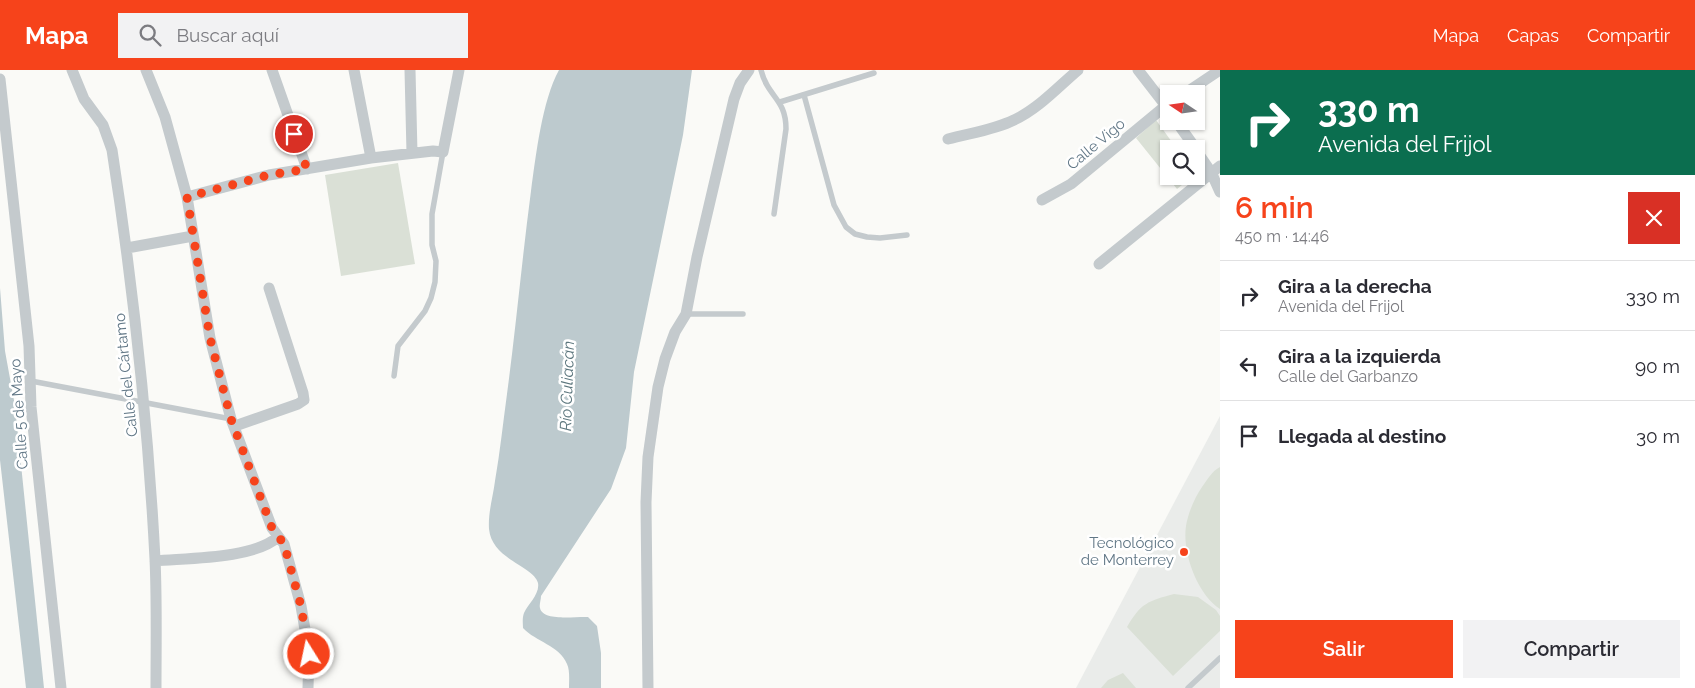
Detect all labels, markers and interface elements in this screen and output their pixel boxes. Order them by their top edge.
search box [118,13,468,58]
text: Mapa [25,21,88,50]
icon: search [136,21,164,49]
text: Buscar aquí [176,24,279,46]
text: Mapa [1433,25,1479,46]
text: Capas [1507,25,1559,46]
text: Compartir [1587,25,1670,46]
north arrow [1160,85,1205,130]
map controls [1160,85,1205,185]
text: 330 m [1318,89,1420,130]
icon: right [1235,90,1300,155]
pin [273,113,315,155]
street label: Calle Vigo [1063,114,1129,174]
icon: arrive [280,120,308,148]
text: Avenida del Frijol [1318,131,1491,157]
button: search [1160,140,1205,185]
text: 6 min [1235,190,1314,225]
button: close [1628,192,1680,244]
text: 450 m · 14:46 [1235,227,1329,246]
text: Gira a la derecha [1278,275,1432,297]
icon: right [1235,282,1263,310]
text: 330 m [1626,285,1680,307]
text: Avenida del Frijol [1278,297,1404,316]
street label: Calle del Cártamo [111,312,141,438]
water label: Río Culiacán [556,341,578,431]
text: Gira a la izquierda [1278,345,1441,367]
icon: left [1235,352,1263,380]
text: 90 m [1635,355,1680,377]
street label: Calle 5 de Mayo [6,358,32,470]
text: Calle del Garbanzo [1278,367,1418,386]
icon: arrive [1235,422,1263,450]
text: Llegada al destino [1278,425,1446,447]
text: 30 m [1636,425,1680,447]
place label: Tecnológico de Monterrey [1081,534,1174,569]
marker: Tecnológico de Monterrey [1178,546,1190,558]
button: Salir [1235,620,1453,678]
button: Compartir [1463,620,1680,678]
position arrow [282,627,334,679]

